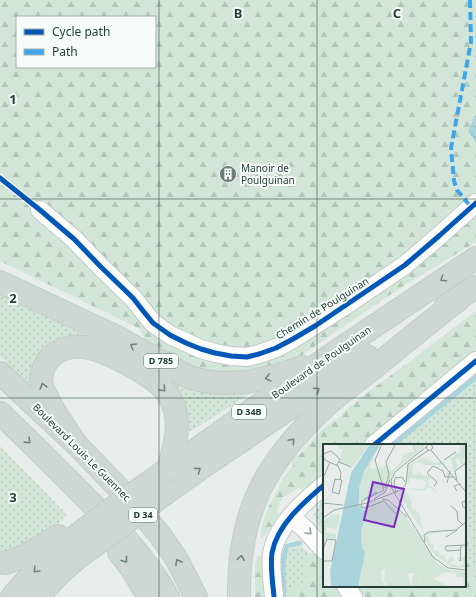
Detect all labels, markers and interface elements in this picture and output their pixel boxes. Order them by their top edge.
text: B [234,4,242,22]
text: C [393,4,401,22]
legend [16,16,156,68]
text: Cycle path [52,23,110,40]
text: Path [52,43,78,60]
text: 1 [9,90,17,108]
place label: Manoir de Poulguinan [241,161,295,187]
building icon: Manoir de Poulguinan [218,164,238,184]
street label: Chemin de Poulguinan [273,274,371,342]
one-way arrow [440,275,447,282]
text: 2 [9,289,17,307]
street label: Boulevard de Poulguinan [269,322,373,402]
one-way arrow [130,343,137,350]
road number: D 785 [144,354,178,368]
one-way arrow [264,373,271,382]
one-way arrow [39,382,48,389]
one-way arrow [158,384,165,392]
one-way arrow [313,388,320,395]
street label: Boulevard Louis Le Guennec [30,400,134,504]
road number: D 34B [232,405,266,419]
one-way arrow [23,436,31,443]
one-way arrow [287,438,294,446]
inset map [323,444,466,587]
one-way arrow [194,467,201,475]
text: 3 [9,488,17,506]
road number: D 34 [129,508,157,522]
one-way arrow [304,528,311,535]
one-way arrow [236,555,245,561]
one-way arrow [120,556,127,563]
one-way arrow [175,559,183,566]
one-way arrow [33,565,41,572]

